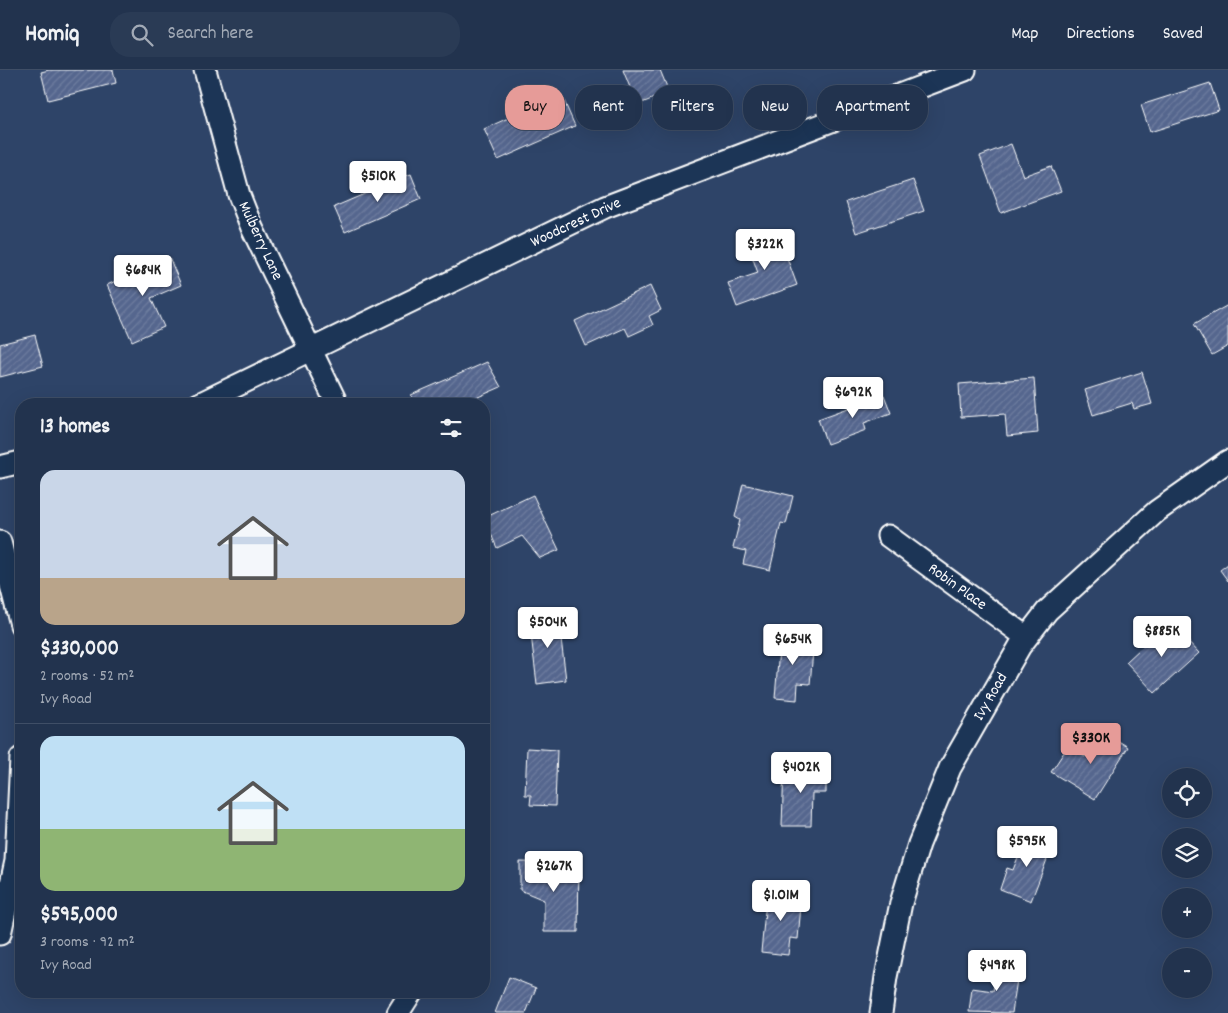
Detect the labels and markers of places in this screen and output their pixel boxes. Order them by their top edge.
pin: $510K [343,160,413,203]
pin: $322K [730,228,800,271]
pin: $684K [108,254,178,297]
pin: $692K [818,376,888,419]
pin: $504K [513,606,583,649]
pin: $885K [1127,616,1197,658]
pin: $654K [758,624,828,666]
pin: $330K [1056,722,1126,765]
pin: $402K [766,752,836,794]
pin: $595K [992,826,1062,868]
pin: $267K [519,850,589,893]
pin: $1.01M [740,880,822,922]
pin: $498K [962,950,1032,992]

